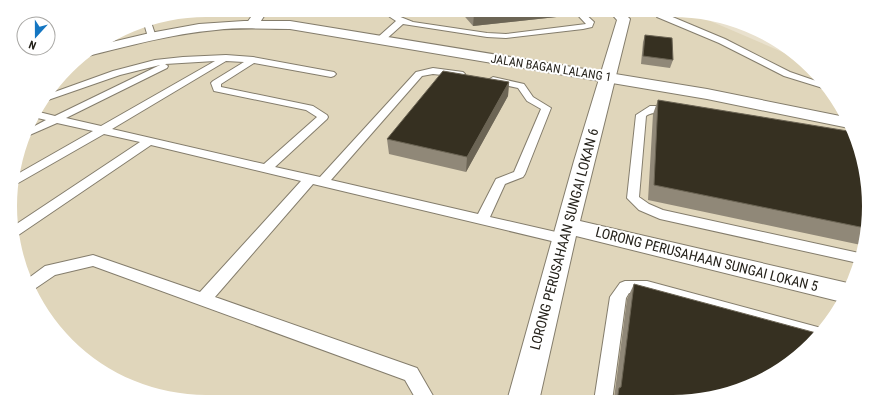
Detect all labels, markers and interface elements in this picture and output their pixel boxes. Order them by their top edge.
north arrow [16,16,56,56]
text: N [27,38,38,52]
street label: JALAN BAGAN LALANG 1 [490,52,612,84]
street label: LORONG PERUSAHAAN SUNGAI LOKAN 6 [527,126,601,352]
street label: LORONG PERUSAHAAN SUNGAI LOKAN 5 [594,224,820,294]

